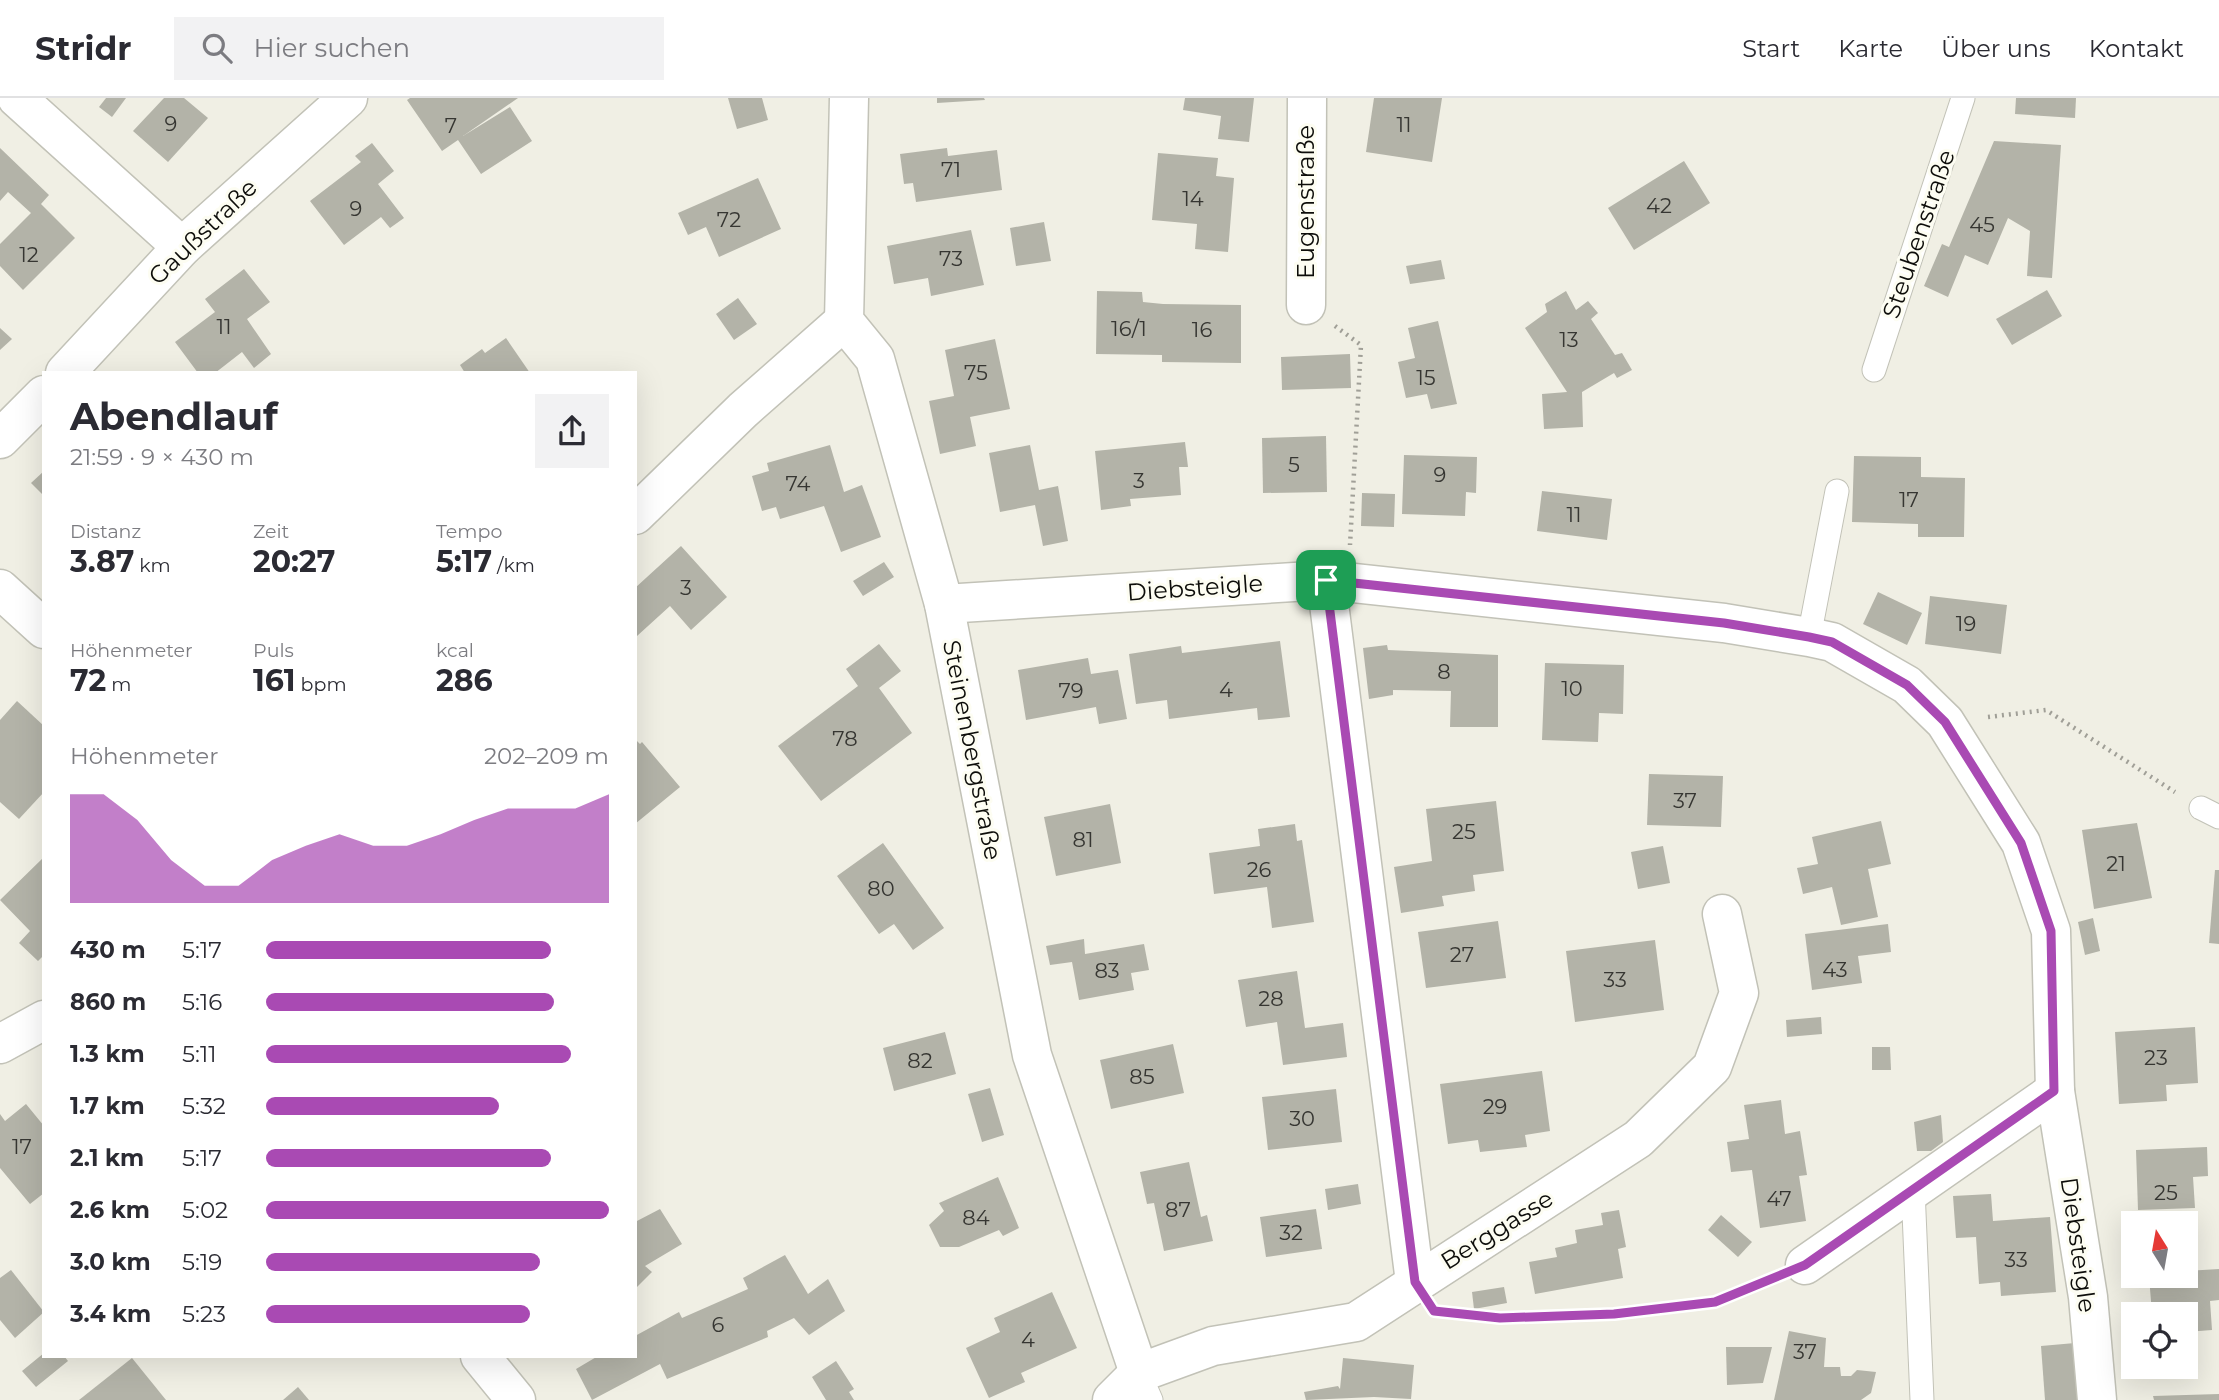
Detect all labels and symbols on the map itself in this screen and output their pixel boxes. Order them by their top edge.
house number: 9 [165,111,177,136]
house number: 11 [1396,112,1412,137]
house number: 7 [445,113,457,138]
street label: Eugenstraße [1291,125,1320,279]
street label: Steubenstraße [1876,146,1961,322]
house number: 71 [941,157,961,182]
street label: Gaußstraße [142,173,263,291]
house number: 14 [1182,186,1204,211]
house number: 42 [1646,193,1672,218]
house number: 9 [350,196,362,221]
house number: 72 [717,207,741,232]
house number: 45 [1969,212,1995,237]
house number: 12 [19,242,39,267]
house number: 73 [939,246,963,271]
house number: 11 [216,314,232,339]
house number: 16/1 [1111,316,1147,341]
house number: 16 [1192,317,1212,342]
house number: 13 [1559,327,1579,352]
house number: 75 [964,360,988,385]
house number: 15 [1416,365,1436,390]
house number: 5 [1288,452,1300,477]
house number: 9 [1434,462,1446,487]
house number: 3 [1133,468,1145,493]
house number: 74 [786,471,811,496]
house number: 17 [1899,487,1919,512]
house number: 11 [1566,502,1582,527]
pin [1296,550,1356,610]
street label: Diebsteigle [1126,568,1264,607]
house number: 3 [680,575,692,600]
house number: 19 [1956,611,1976,636]
street label: Steinenbergstraße [937,638,1008,862]
house number: 8 [1437,659,1451,684]
house number: 10 [1561,676,1583,701]
house number: 4 [1219,677,1233,702]
house number: 79 [1058,678,1084,703]
house number: 78 [832,726,858,751]
house number: 37 [1673,788,1697,813]
house number: 25 [1452,819,1476,844]
house number: 81 [1073,827,1093,852]
house number: 21 [2106,851,2126,876]
house number: 26 [1247,857,1272,882]
house number: 80 [867,876,895,901]
house number: 27 [1450,942,1474,967]
house number: 43 [1822,957,1848,982]
house number: 83 [1094,958,1120,983]
house number: 33 [1603,967,1627,992]
house number: 28 [1258,986,1284,1011]
house number: 23 [2144,1045,2168,1070]
house number: 82 [907,1048,933,1073]
house number: 85 [1129,1064,1155,1089]
house number: 29 [1483,1094,1507,1119]
house number: 30 [1289,1106,1315,1131]
house number: 17 [12,1134,32,1159]
street label: Diebsteigle [2055,1175,2102,1314]
house number: 25 [2154,1180,2178,1205]
street label: Berggasse [1435,1184,1558,1275]
house number: 47 [1766,1186,1792,1211]
house number: 87 [1165,1197,1191,1222]
house number: 84 [962,1205,990,1230]
north arrow [2121,1211,2198,1288]
house number: 32 [1279,1220,1303,1245]
house number: 33 [2004,1247,2028,1272]
house number: 6 [712,1312,725,1337]
house number: 4 [1021,1327,1035,1352]
house number: 37 [1793,1339,1817,1364]

